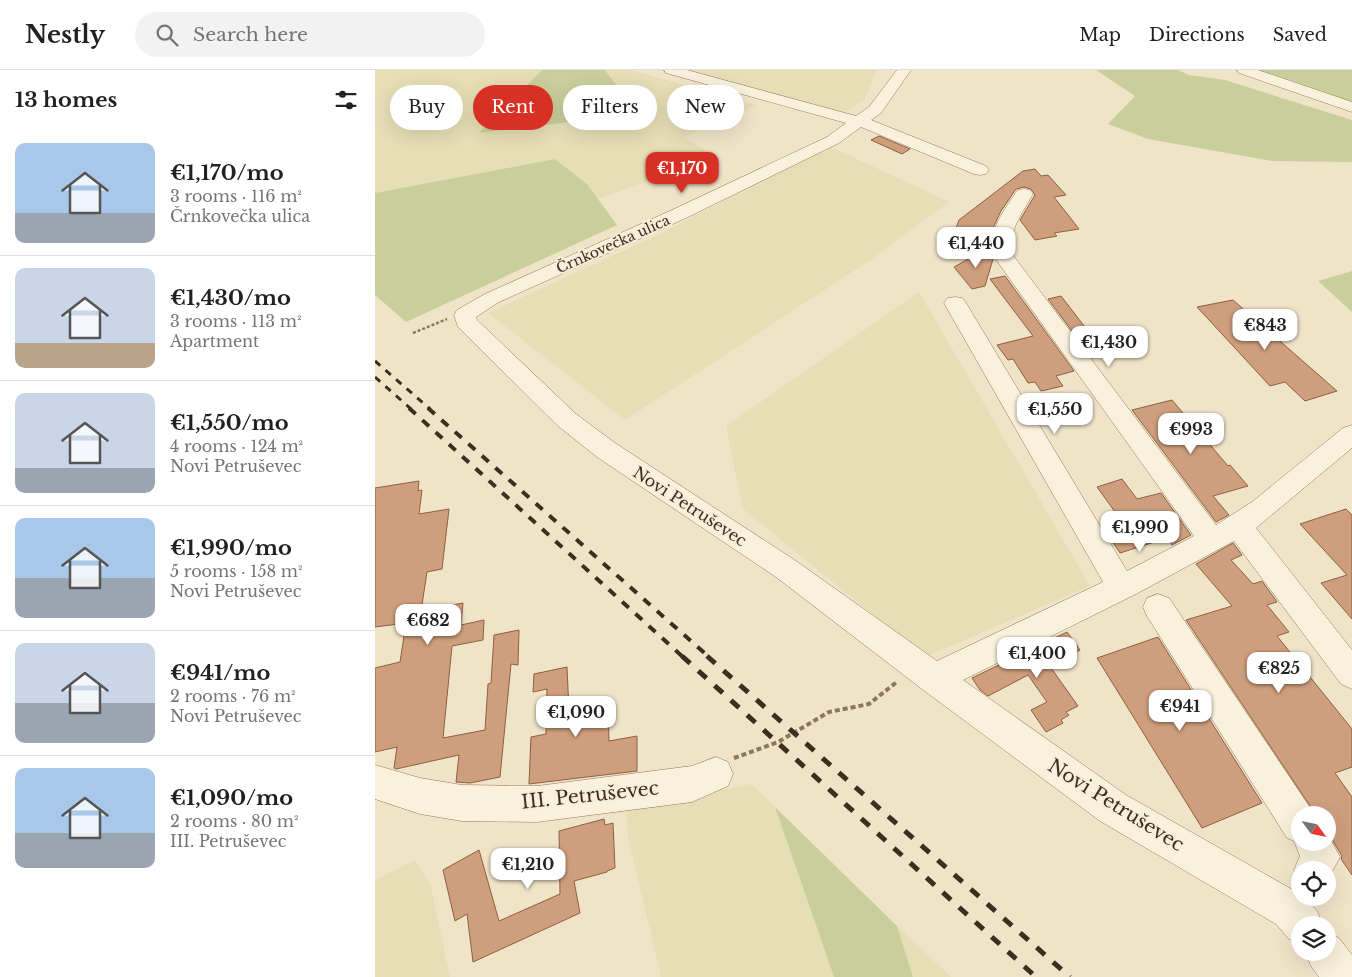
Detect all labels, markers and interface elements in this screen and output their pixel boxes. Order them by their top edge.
search box [135,12,485,57]
text: Nestly [25,20,105,49]
icon: search [153,21,181,49]
text: Search here [193,23,308,46]
text: Map [1079,24,1121,46]
text: Directions [1149,24,1245,46]
text: Saved [1273,24,1327,46]
chip: Buy [390,85,463,130]
chip: Rent [473,85,553,130]
chip: Filters [563,85,657,130]
chip: New [667,85,744,130]
icon: filters [332,86,360,114]
text: 13 homes [15,87,117,113]
pin: €1,170 [641,152,723,194]
text: €1,170 [657,158,707,178]
text: €1,170/mo [170,160,284,186]
icon: home [55,163,115,223]
text: 3 rooms · 116 m² [170,186,302,206]
text: Črnkovečka ulica [170,206,310,226]
street label: Črnkovečka ulica [553,210,673,277]
pin: €1,440 [935,226,1017,269]
text: €1,440 [948,233,1004,253]
text: €1,430/mo [170,285,291,311]
icon: home [55,288,115,348]
pin: €843 [1235,308,1295,351]
text: 3 rooms · 113 m² [170,311,301,331]
text: €843 [1243,315,1287,335]
pin: €1,430 [1068,326,1150,368]
text: Apartment [170,331,259,351]
text: €1,430 [1081,332,1137,352]
pin: €1,550 [1014,392,1096,435]
text: €1,550 [1028,399,1082,419]
text: €1,550/mo [170,410,289,436]
pin: €993 [1161,412,1221,455]
icon: home [55,413,115,473]
text: €993 [1169,419,1213,439]
text: 4 rooms · 124 m² [170,436,303,456]
text: Novi Petruševec [170,456,301,476]
street label: Novi Petruševec [629,462,751,550]
pin: €1,990 [1099,510,1181,553]
text: €1,990 [1111,517,1169,537]
text: €1,990/mo [170,535,292,561]
icon: home [55,538,115,598]
text: 5 rooms · 158 m² [170,561,302,581]
text: Novi Petruševec [170,581,301,601]
pin: €682 [398,604,458,646]
text: €682 [406,610,450,630]
pin: €1,400 [996,636,1078,679]
text: €1,400 [1008,643,1066,663]
pin: €825 [1249,652,1309,694]
text: €825 [1258,658,1300,678]
text: €941/mo [170,660,270,686]
icon: home [55,663,115,723]
text: 2 rooms · 76 m² [170,686,296,706]
pin: €941 [1150,690,1210,732]
pin: €1,090 [535,696,617,738]
text: €941 [1160,696,1200,716]
text: €1,090 [547,702,605,722]
text: Novi Petruševec [170,706,301,726]
street label: Novi Petruševec [1044,754,1188,856]
street label: III. Petruševec [520,776,660,814]
text: €1,090/mo [170,785,293,811]
icon: home [55,788,115,848]
north arrow [1291,806,1336,851]
map controls [1291,806,1336,961]
text: 2 rooms · 80 m² [170,811,298,831]
text: III. Petruševec [170,831,286,851]
pin: €1,210 [487,848,569,890]
text: €1,210 [502,854,554,874]
button: locate [1291,861,1336,906]
button: layers [1291,916,1336,961]

